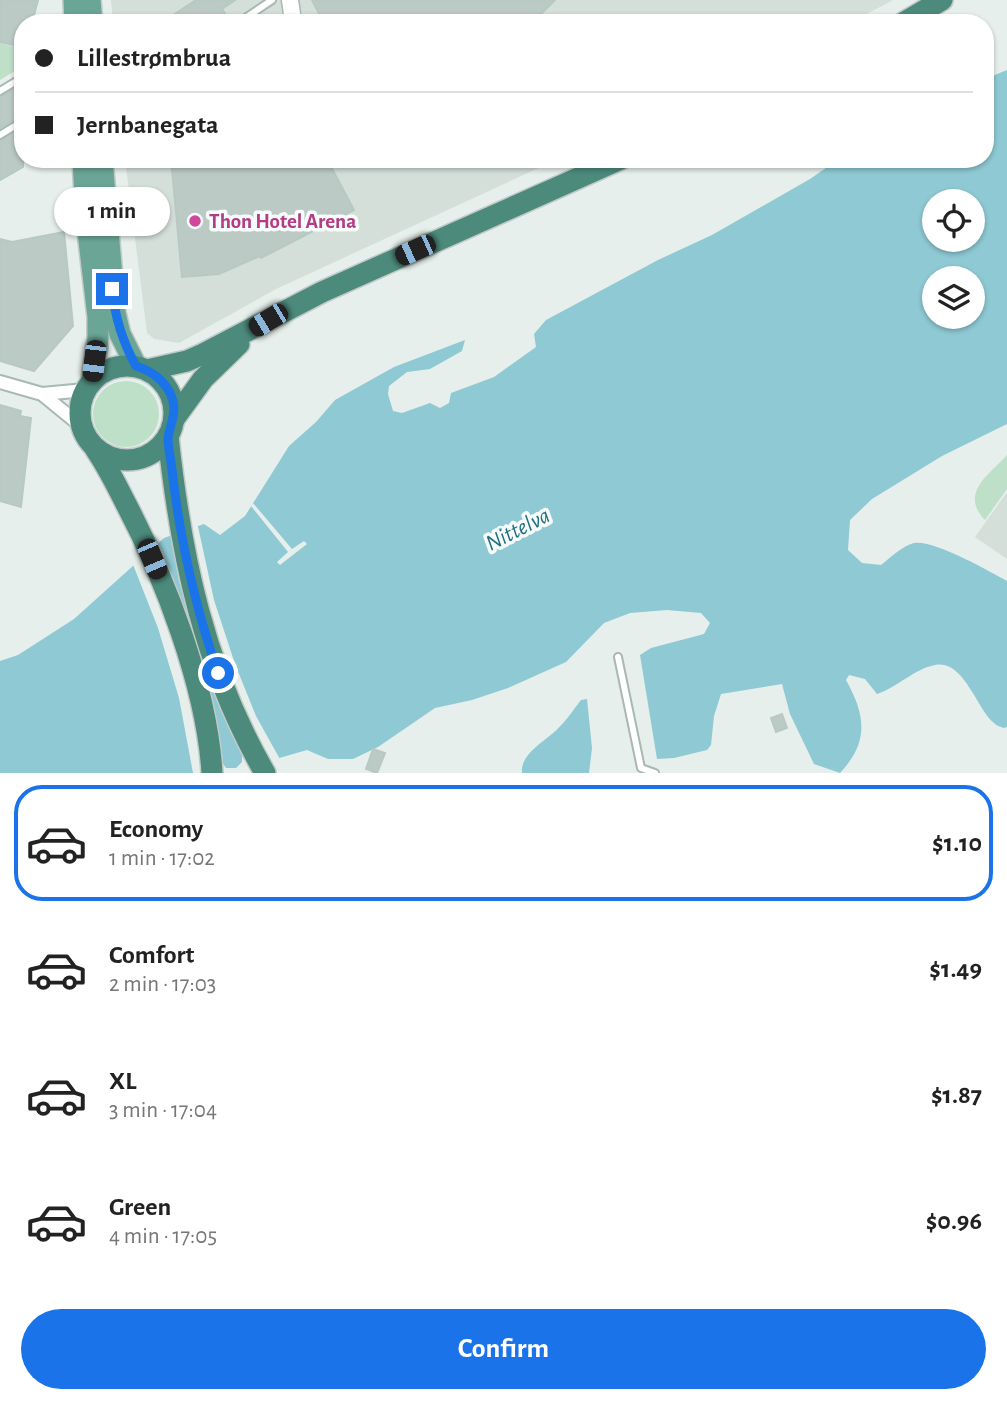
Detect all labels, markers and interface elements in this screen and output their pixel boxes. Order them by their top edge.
text: Lillestrømbrua [77,45,231,71]
text: Jernbanegata [77,112,218,138]
callout: 1 min [54,188,170,236]
map controls [922,189,985,329]
button: locate [922,189,985,252]
text: 1 min [88,200,136,223]
place label: Thon Hotel Arena [209,211,356,232]
marker: Thon Hotel Arena [187,213,203,229]
car [392,232,439,268]
button: layers [922,266,985,329]
route end [96,273,128,305]
car [245,300,292,340]
car [82,339,107,383]
water label: Nittelva [482,504,554,556]
car [135,536,170,582]
route start [202,657,234,689]
icon: car [25,812,88,875]
text: Economy [109,816,203,842]
text: $1.10 [932,830,982,856]
text: 1 min · 17:02 [109,847,215,870]
icon: car [25,938,88,1001]
text: Comfort [109,942,194,968]
text: $1.49 [929,956,982,982]
text: 2 min · 17:03 [109,973,216,996]
icon: car [25,1064,88,1127]
text: XL [109,1068,136,1094]
text: $1.87 [931,1082,982,1108]
text: 3 min · 17:04 [109,1099,217,1122]
icon: car [25,1190,88,1253]
text: Green [109,1194,171,1220]
text: $0.96 [926,1208,982,1234]
text: 4 min · 17:05 [109,1225,217,1248]
button: Confirm [21,1309,986,1389]

